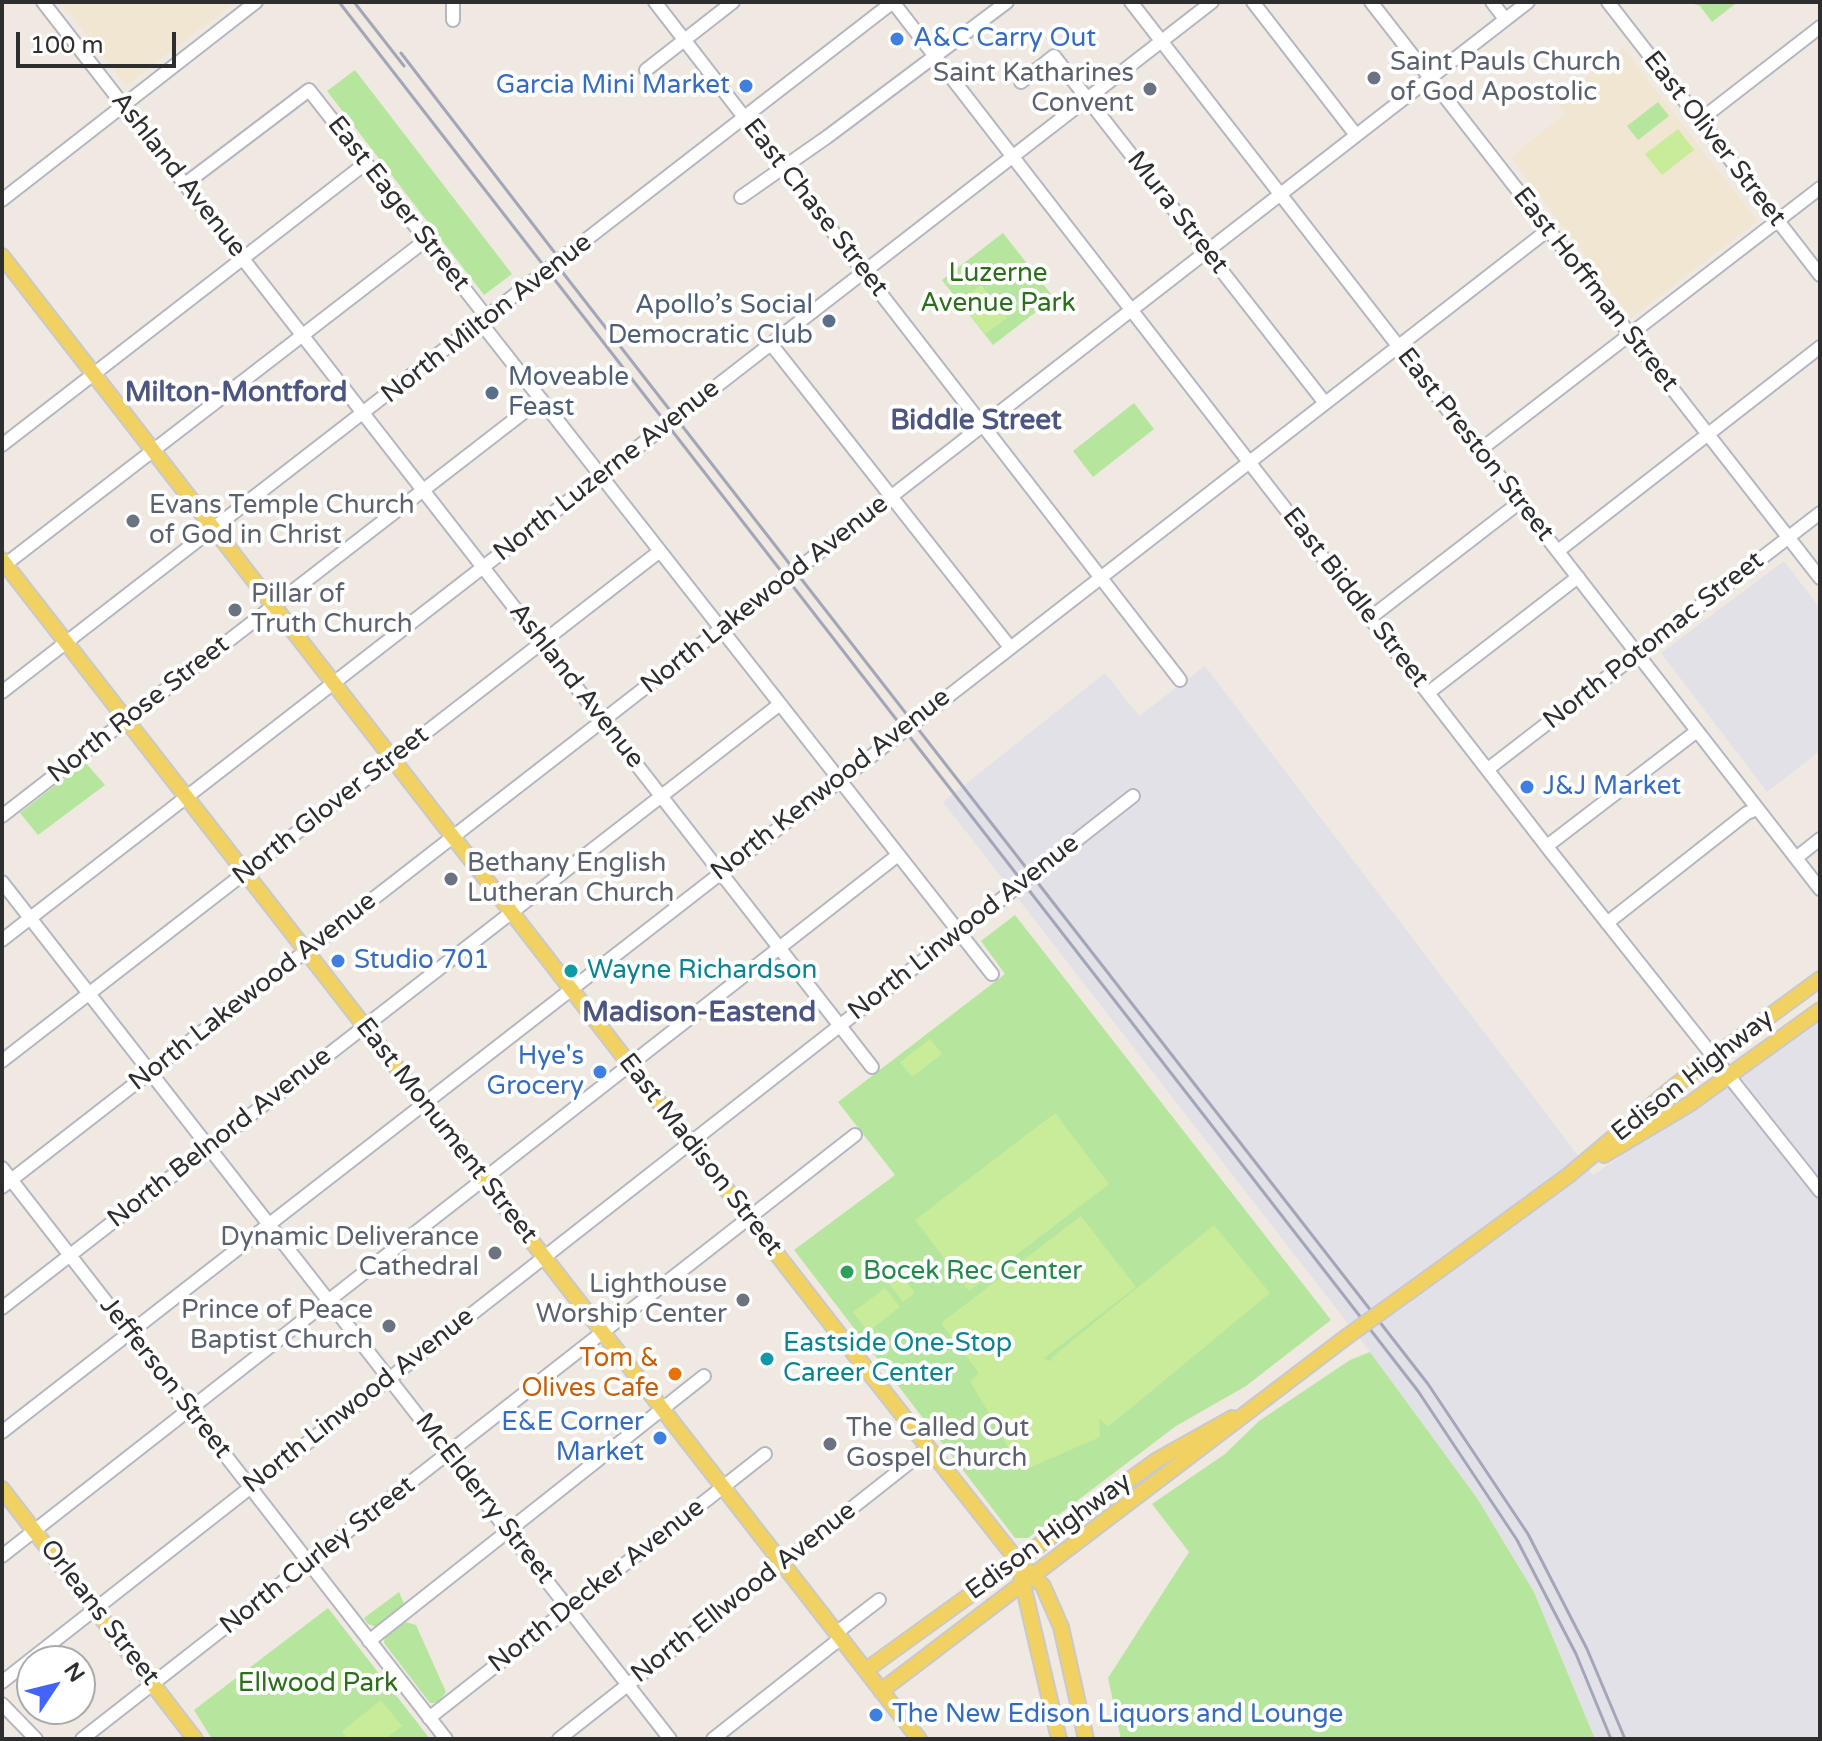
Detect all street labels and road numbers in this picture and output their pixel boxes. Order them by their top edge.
street label: East Oliver Street [1636,45,1792,233]
street label: Ashland Avenue [104,86,252,264]
street label: East Eager Street [320,110,476,298]
street label: East Chase Street [736,113,894,303]
street label: Mura Street [1120,146,1234,280]
street label: East Hoffman Street [1506,182,1684,398]
street label: North Milton Avenue [376,227,598,411]
street label: East Preston Street [1390,342,1560,548]
street label: North Luzerne Avenue [488,373,726,569]
street label: North Lakewood Avenue [635,489,895,701]
street label: East Biddle Street [1275,502,1435,694]
street label: North Potomac Street [1538,545,1770,737]
street label: Ashland Avenue [502,597,650,775]
street label: North Rose Street [42,630,236,790]
street label: North Kenwood Avenue [705,682,957,888]
street label: North Glover Street [227,720,435,892]
street label: North Linwood Avenue [842,828,1086,1028]
street label: North Lakewood Avenue [123,886,383,1098]
street label: Edison Highway [1606,1003,1780,1149]
street label: East Monument Street [348,1012,544,1250]
street label: North Belnord Avenue [102,1041,338,1235]
street label: East Madison Street [611,1048,789,1262]
street label: Jefferson Street [92,1291,238,1465]
street label: North Linwood Avenue [237,1301,481,1501]
street label: McElderry Street [408,1408,560,1590]
street label: Edison Highway [960,1467,1138,1607]
street label: North Curley Street [214,1470,422,1642]
street label: North Decker Avenue [483,1492,711,1680]
street label: North Ellwood Avenue [625,1496,863,1690]
street label: Orleans Street [33,1534,165,1692]

